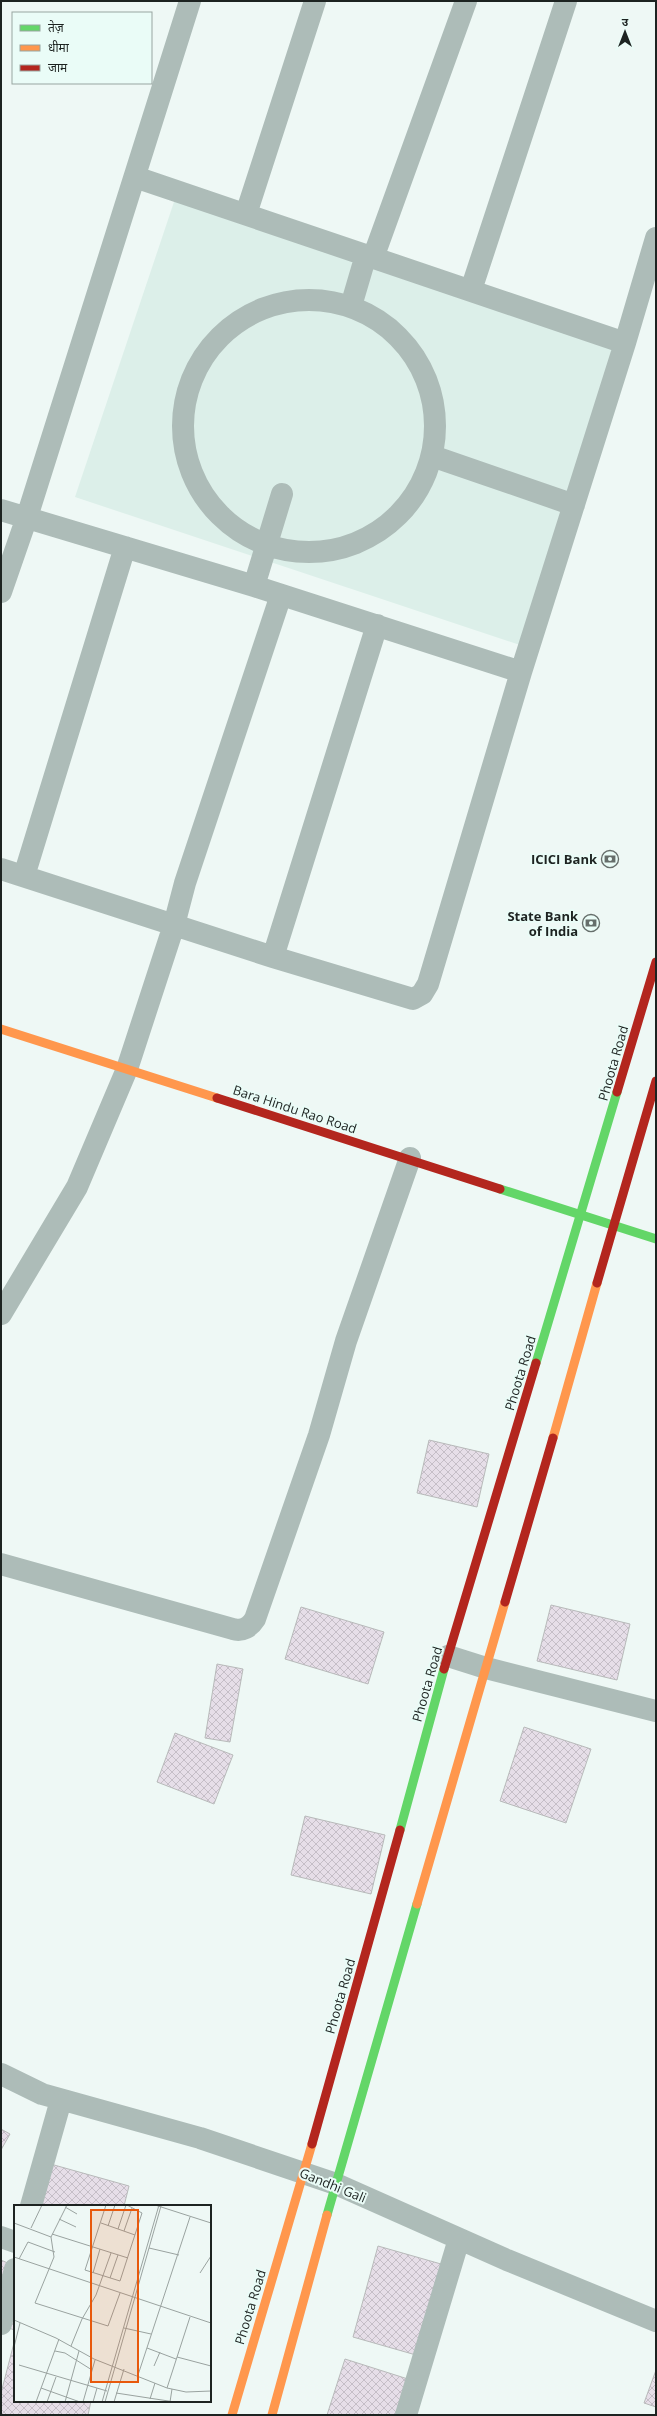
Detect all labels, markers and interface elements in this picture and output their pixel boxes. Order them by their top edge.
legend [12,12,152,84]
north arrow [605,12,645,52]
text: उ [622,14,629,29]
text: तेज़ [48,19,65,36]
text: धीमा [48,39,70,56]
text: जाम [48,59,68,76]
bank icon: ICICI Bank [600,849,620,869]
place label: ICICI Bank [531,850,598,868]
place label: State Bank of India [507,907,579,940]
bank icon: State Bank of India [581,913,601,933]
street label: Phoota Road [594,1023,632,1103]
street label: Bara Hindu Rao Road [231,1080,359,1138]
street label: Phoota Road [500,1333,540,1413]
street label: Phoota Road [408,1644,446,1724]
street label: Phoota Road [321,1956,359,2036]
street label: Gandhi Gali [297,2163,369,2207]
inset map [14,2205,211,2402]
street label: Phoota Road [230,2267,270,2347]

